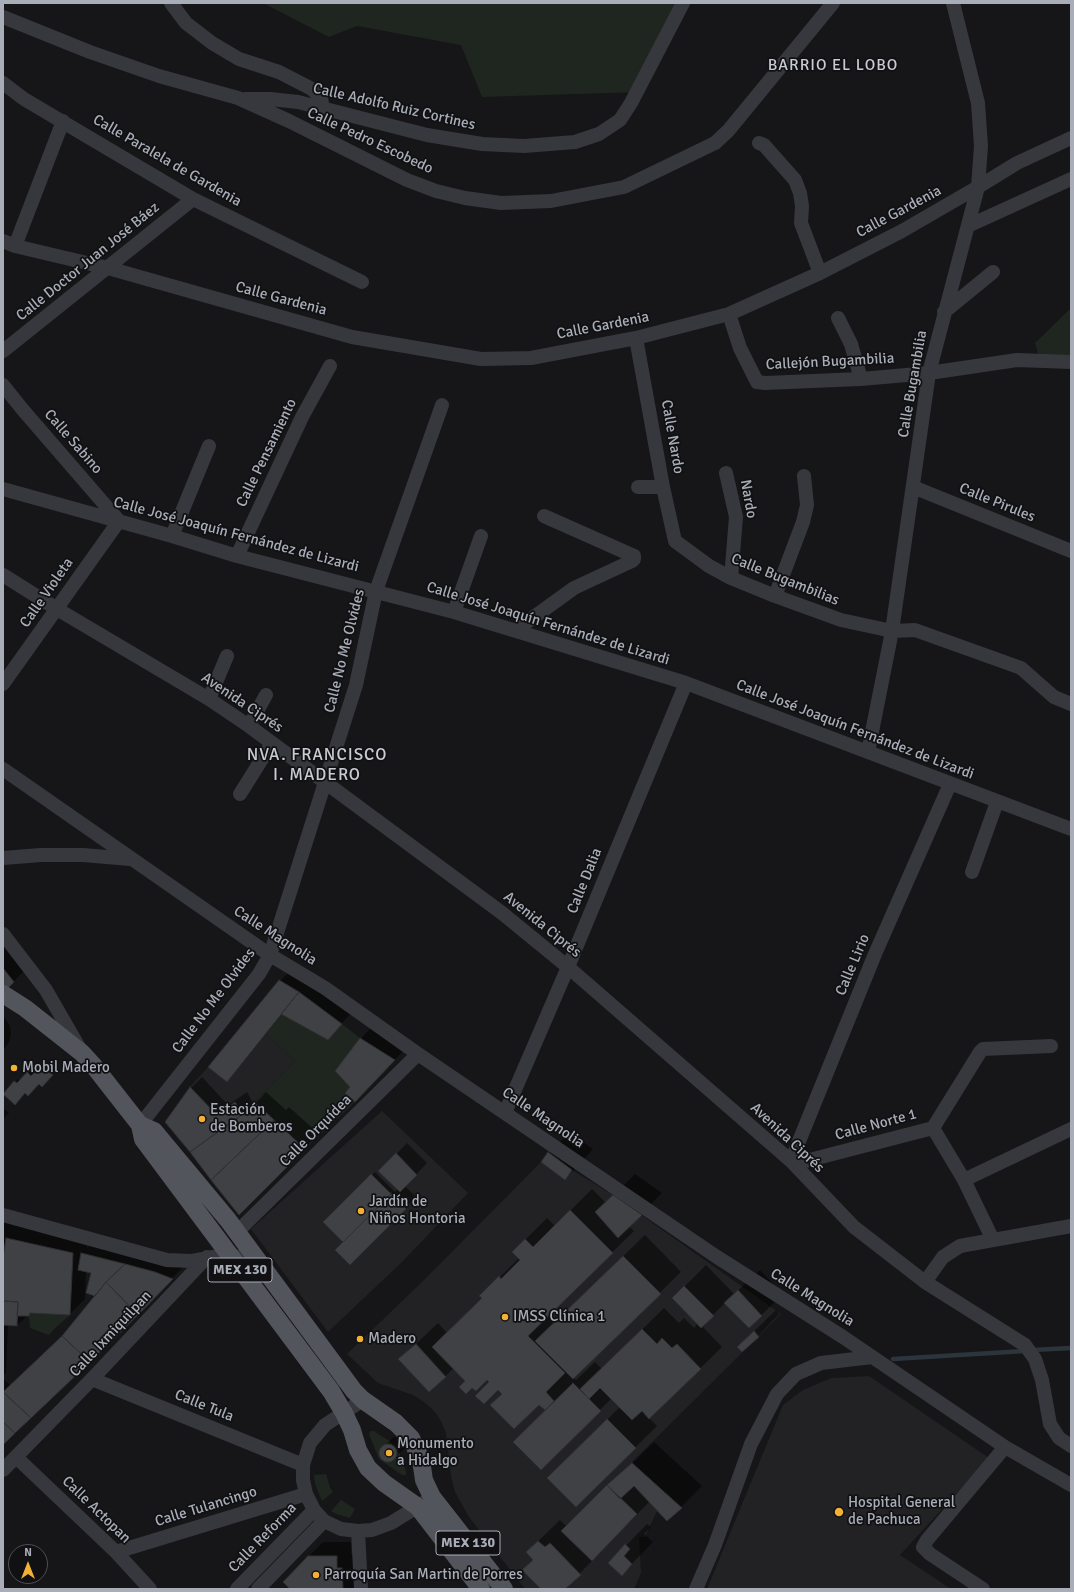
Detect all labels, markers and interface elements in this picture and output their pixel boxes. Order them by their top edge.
district label: BARRIO EL LOBO [768,56,898,76]
street label: Calle Adolfo Ruiz Cortines [311,80,477,134]
street label: Calle Pedro Escobedo [304,104,436,178]
street label: Calle Paralela de Gardenia [90,111,244,211]
street label: Calle Gardenia [853,182,945,242]
street label: Calle Doctor Juan José Báez [13,199,163,325]
street label: Calle Gardenia [233,278,329,320]
street label: Calle Gardenia [555,308,651,344]
street label: Calle Bugambilia [895,329,931,439]
street label: Callejón Bugambilia [765,350,895,374]
street label: Calle Pensamiento [233,396,301,510]
street label: Calle Nardo [657,399,687,475]
street label: Calle Sabino [40,406,106,478]
street label: Nardo [736,478,760,520]
street label: Calle Pirules [956,480,1038,526]
street label: Calle José Joaquín Fernández de Lizardi [111,494,361,576]
street label: Calle Bugambilias [728,550,842,610]
street label: Calle Violeta [16,555,78,631]
street label: Calle José Joaquín Fernández de Lizardi [424,578,672,670]
street label: Calle No Me Olvides [321,587,369,715]
street label: Avenida Ciprés [198,669,286,737]
street label: Calle José Joaquín Fernández de Lizardi [734,676,976,784]
district label: NVA. FRANCISCO I. MADERO [247,746,387,786]
street label: Calle Dalia [564,846,606,916]
street label: Avenida Ciprés [500,888,584,962]
street label: Calle Magnolia [230,902,320,970]
street label: Calle Lirio [832,932,874,998]
street label: Calle No Me Olvides [169,945,259,1057]
place label: Mobil Madero [22,1059,110,1077]
marker: Mobil Madero [9,1063,19,1073]
street label: Calle Magnolia [498,1084,588,1152]
street label: Calle Orquídea [276,1091,356,1171]
street label: Avenida Ciprés [746,1099,828,1177]
place label: Estación de Bomberos [210,1101,293,1136]
street label: Calle Norte 1 [833,1105,919,1145]
marker: Estación de Bomberos [197,1114,207,1124]
place label: Jardín de Niños Hontoria [369,1193,466,1228]
marker: Jardín de Niños Hontoria [356,1206,366,1216]
road number: MEX 130 [208,1258,272,1282]
street label: Calle Magnolia [767,1265,857,1331]
street label: Calle Ixmiquilpan [66,1287,156,1381]
place label: IMSS Clínica 1 [513,1308,605,1326]
marker: IMSS Clínica 1 [500,1312,510,1322]
place label: Madero [368,1330,416,1348]
marker: Madero [355,1334,365,1344]
street label: Calle Tula [172,1386,236,1426]
place label: Monumento a Hidalgo [397,1435,474,1470]
marker: Monumento a Hidalgo [384,1448,394,1458]
street label: Calle Actopan [58,1473,134,1547]
street label: Calle Tulancingo [153,1483,259,1531]
place label: Hospital General de Pachuca [848,1494,955,1529]
street label: Calle Reforma [225,1499,301,1577]
marker: Hospital General de Pachuca [833,1506,845,1518]
road number: MEX 130 [436,1531,500,1555]
north arrow [8,1544,48,1584]
text: N [24,1546,32,1559]
place label: Parroquía San Martin de Porres [324,1566,523,1584]
marker: Parroquía San Martin de Porres [311,1570,321,1580]

